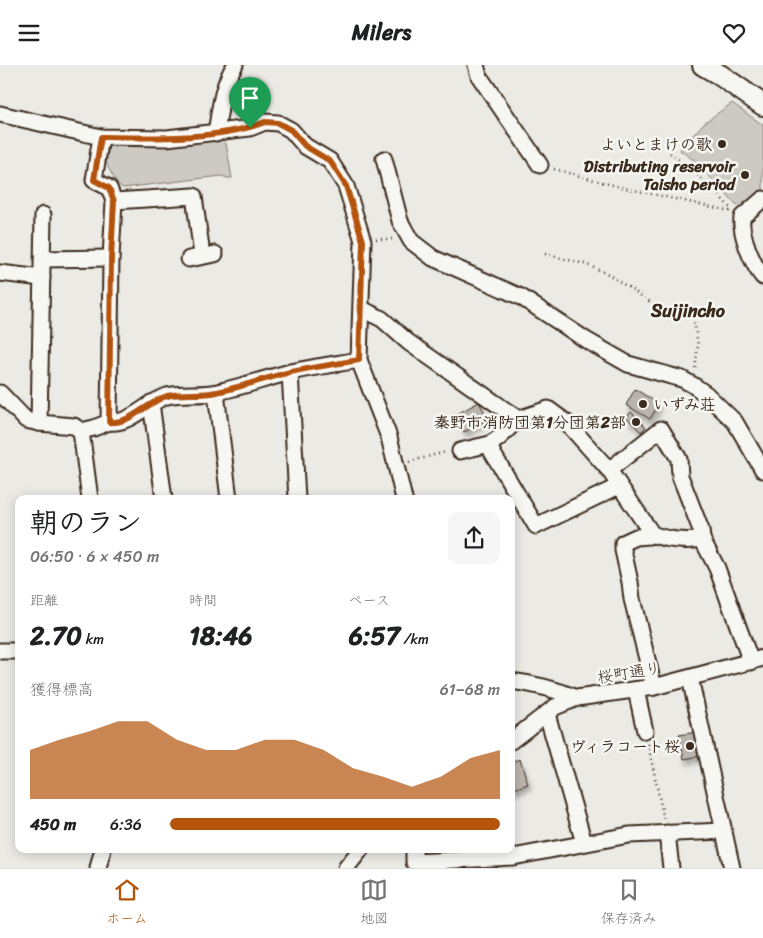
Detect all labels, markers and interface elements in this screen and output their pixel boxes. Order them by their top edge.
text: Milers [352,13,411,52]
icon: menu [15,19,43,47]
icon: heart [720,19,748,47]
pin [229,77,271,128]
icon: arrive [236,84,264,112]
place label: よいとまけの歌 [600,130,712,159]
marker: よいとまけの歌 [716,138,728,150]
place label: Distributing reservoir Taisho period [584,152,737,199]
marker: Distributing reservoir Taisho period [739,169,751,181]
district label: Suijincho [650,295,726,327]
place label: いずみ荘 [653,390,716,419]
marker: いずみ荘 [637,398,649,410]
place label: 秦野市消防団第1分団第2部 [434,408,626,437]
marker: 秦野市消防団第1分団第2部 [630,416,642,428]
text: 朝のラン [30,498,142,547]
button: share [448,512,500,564]
text: 06:50 · 6 × 450 m [30,542,159,571]
text: 距離 [30,588,58,613]
text: 時間 [189,588,217,613]
text: ペース [349,588,390,613]
text: 2.70 [30,613,82,658]
text: 18:46 [189,613,253,658]
text: 6:57 [349,613,400,658]
text: km [82,627,104,652]
text: /km [400,627,429,652]
street label: 桜町通り [595,653,663,692]
text: 獲得標高 [30,675,94,704]
text: 61–68 m [440,675,500,704]
place label: ヴィラコート桜 [569,732,680,761]
marker: ヴィラコート桜 [684,740,696,752]
text: 450 m [30,810,76,839]
text: 6:36 [110,810,142,839]
tab: ホーム [106,876,148,931]
tab: 地図 [360,876,388,931]
tab: 保存済み [601,876,657,931]

